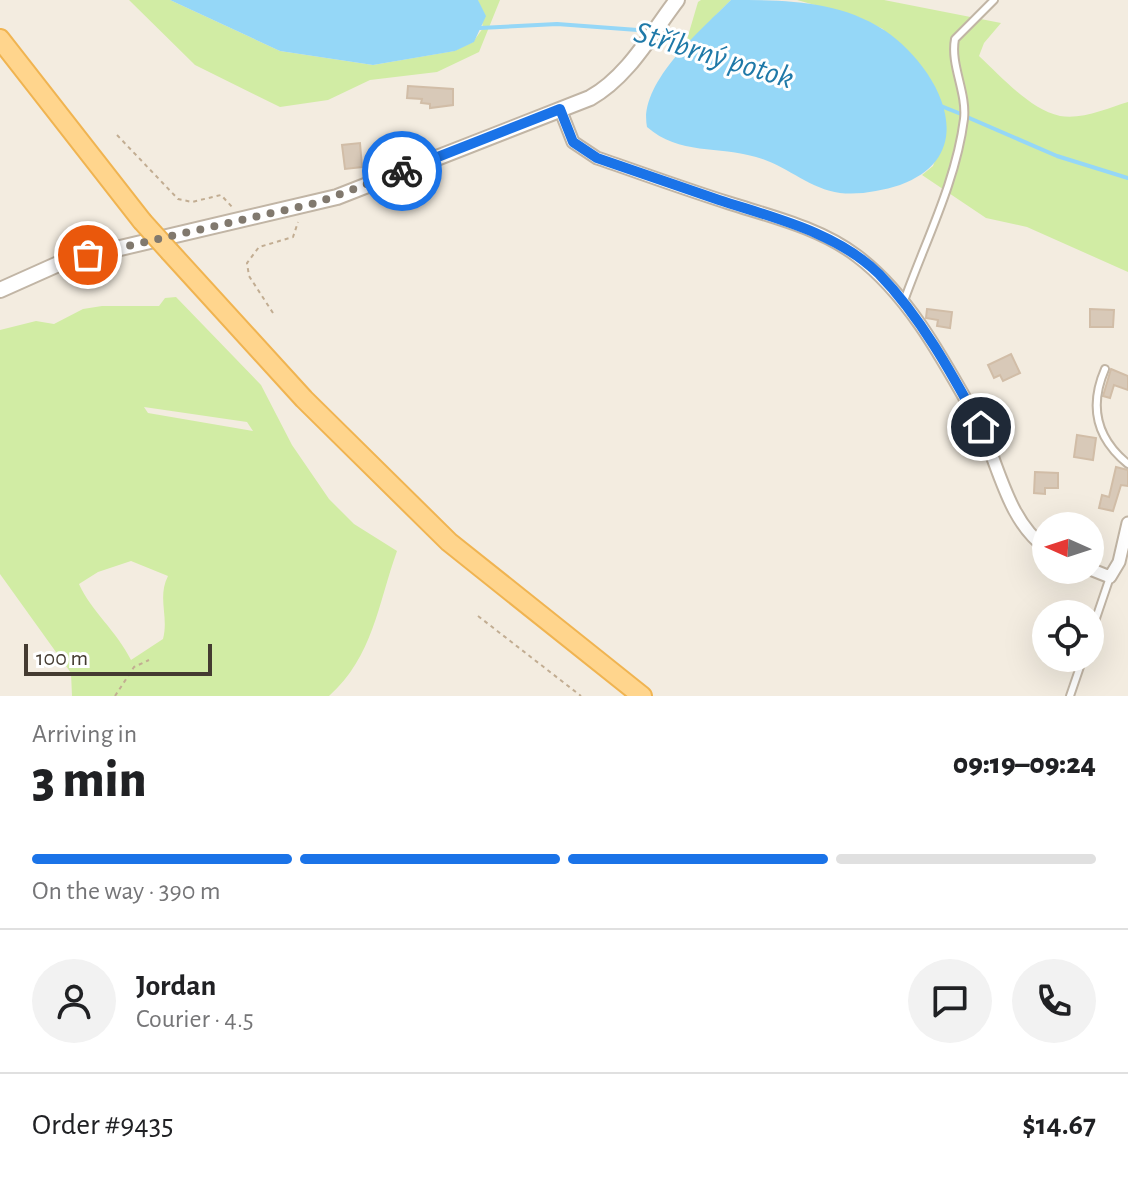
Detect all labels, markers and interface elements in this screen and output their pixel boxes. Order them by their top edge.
water label: Stříbrný potok [630,16,798,95]
courier [362,131,442,211]
icon: bike [380,149,424,193]
pin [54,221,122,289]
icon: bag [66,233,110,277]
pin [947,393,1015,461]
icon: home [959,405,1003,449]
north arrow [1032,512,1104,584]
map controls [1032,512,1104,672]
button: locate [1032,600,1104,672]
scale bar [24,640,212,676]
text: 100 m [36,647,88,669]
text: Arriving in [32,721,137,747]
text: 09:19–09:24 [953,749,1096,779]
text: 3 min [32,754,146,806]
text: On the way · 390 m [32,878,220,904]
button: person [32,959,116,1043]
button: chat [908,959,992,1043]
button: phone [1012,959,1096,1043]
text: Jordan [136,971,216,1001]
text: Courier · 4.5 [136,1006,254,1032]
text: Order #9435 [32,1110,174,1140]
text: $14.67 [1022,1110,1096,1140]

